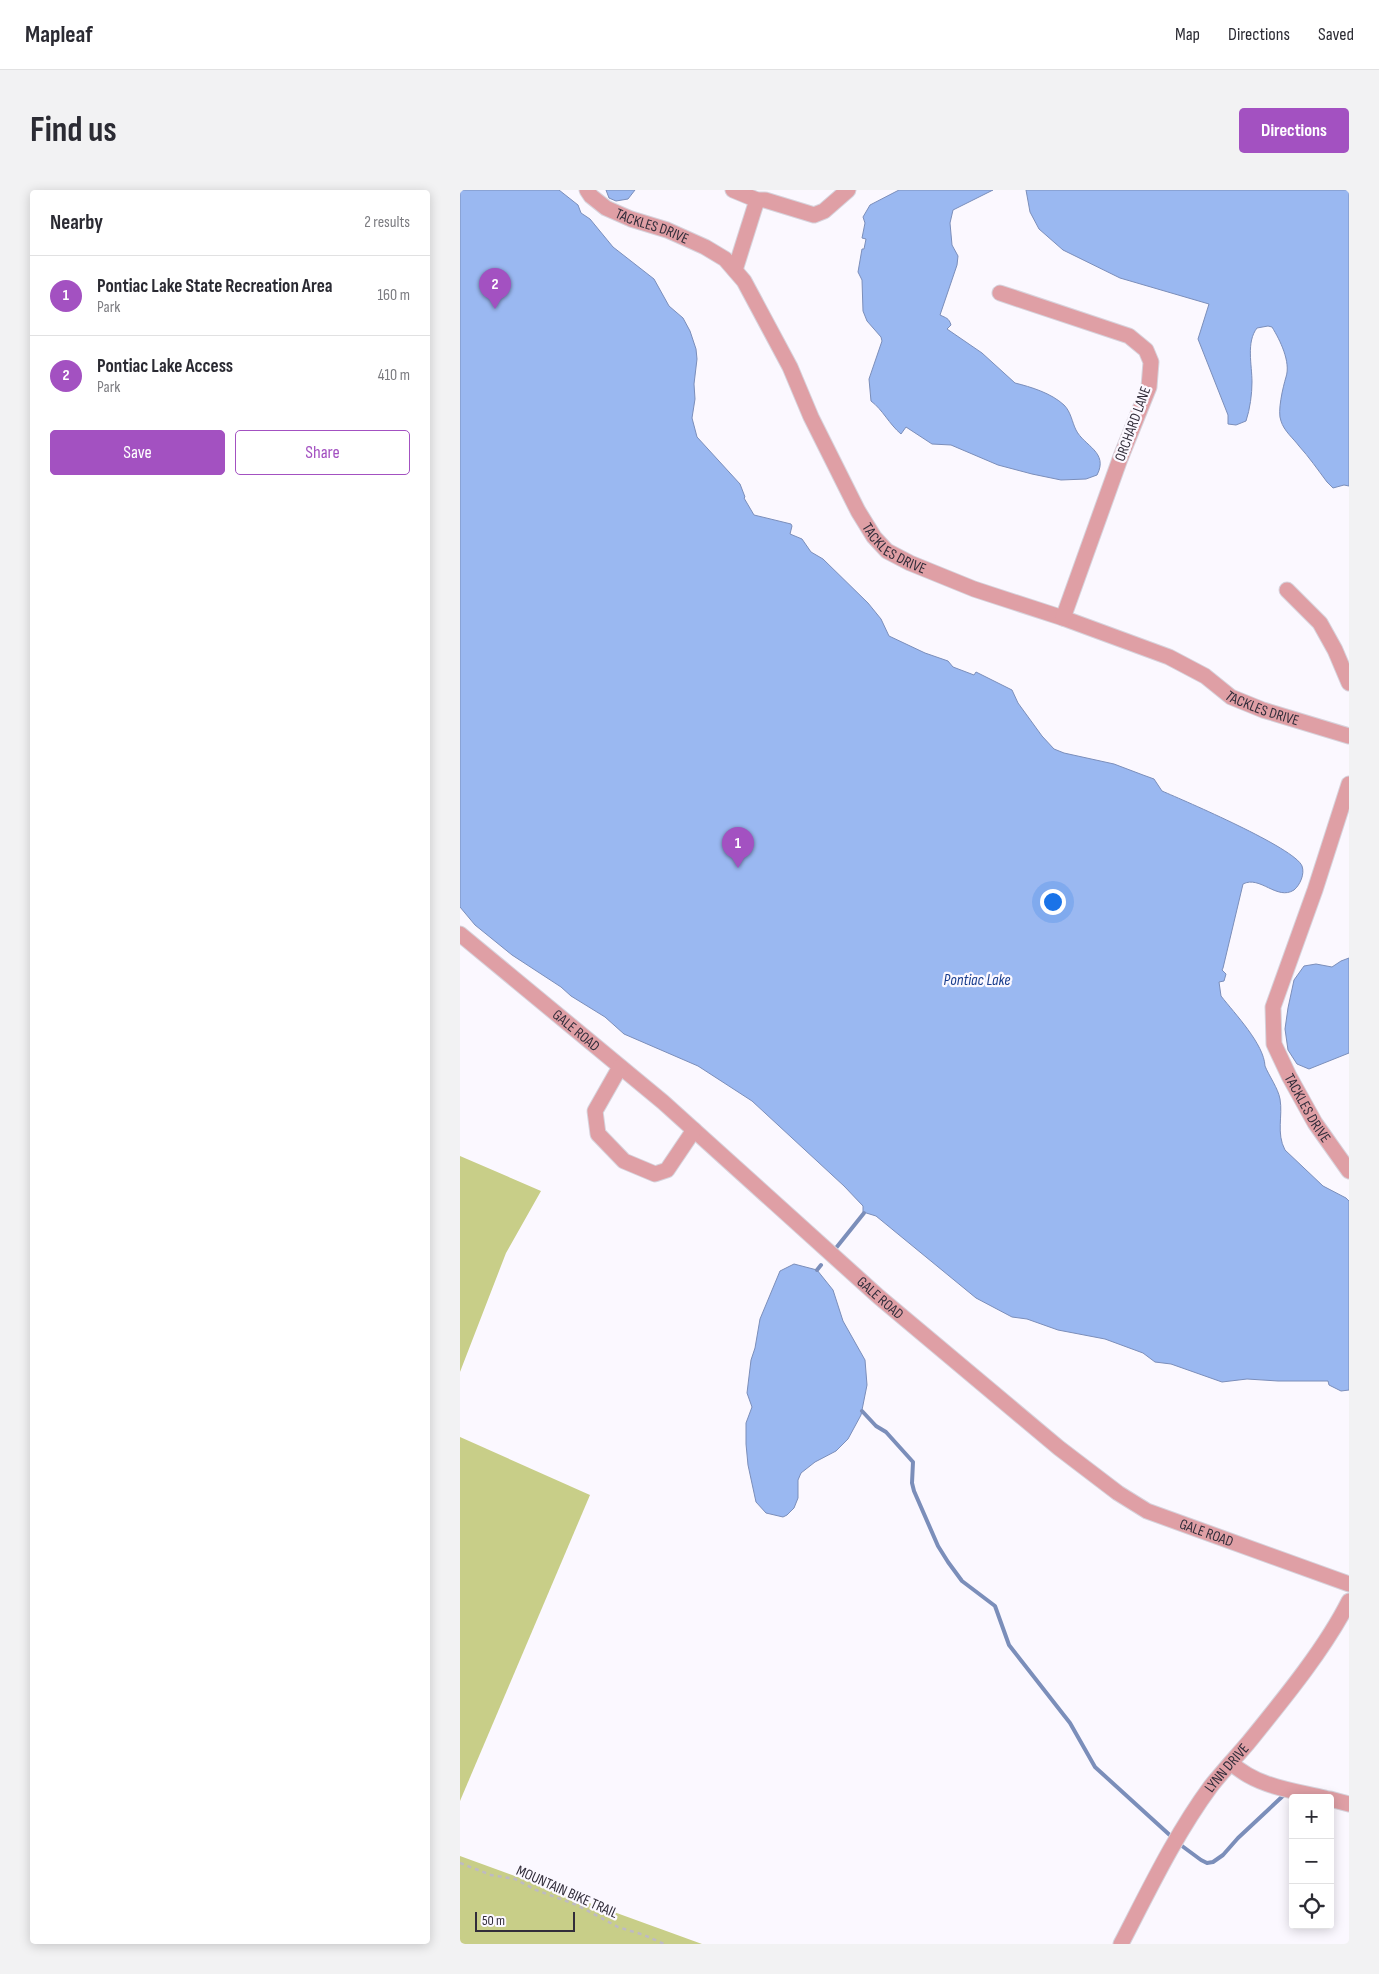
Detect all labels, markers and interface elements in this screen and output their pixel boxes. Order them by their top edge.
text: Mapleaf [25,20,93,49]
text: Map [1175,24,1200,45]
text: Directions [1228,24,1290,45]
text: Saved [1318,24,1354,45]
button: Directions [1239,108,1349,153]
text: Find us [30,109,117,152]
street label: TACKLES DRIVE [612,204,692,248]
text: Nearby [50,210,103,235]
text: 2 results [364,213,410,232]
pin: 2 [479,268,511,309]
text: Pontiac Lake State Recreation Area [97,275,333,298]
text: 1 [63,286,69,305]
text: 160 m [377,286,410,305]
text: Park [97,298,120,317]
text: Pontiac Lake Access [97,355,233,378]
text: 2 [62,366,70,385]
text: 410 m [378,366,410,385]
text: Park [97,378,120,397]
street label: ORCHARD LANE [1111,384,1155,464]
button: Save [50,430,225,475]
button: Share [235,430,410,475]
street label: TACKLES DRIVE [858,519,929,578]
street label: TACKLES DRIVE [1221,687,1301,730]
pin: 1 [722,827,754,868]
your location [1040,889,1066,915]
water label: Pontiac Lake [944,971,1010,990]
street label: GALE ROAD [549,1005,604,1055]
street label: TACKLES DRIVE [1280,1070,1335,1146]
street label: GALE ROAD [853,1272,908,1323]
street label: GALE ROAD [1177,1514,1236,1551]
street label: LYNN DRIVE [1200,1739,1253,1796]
map controls [1289,1794,1334,1929]
button: + [1289,1794,1334,1839]
button: − [1289,1839,1334,1884]
street label: MOUNTAIN BIKE TRAIL [513,1861,621,1923]
button: locate [1289,1884,1334,1929]
scale bar [475,1909,575,1932]
text: 50 m [482,1912,505,1929]

